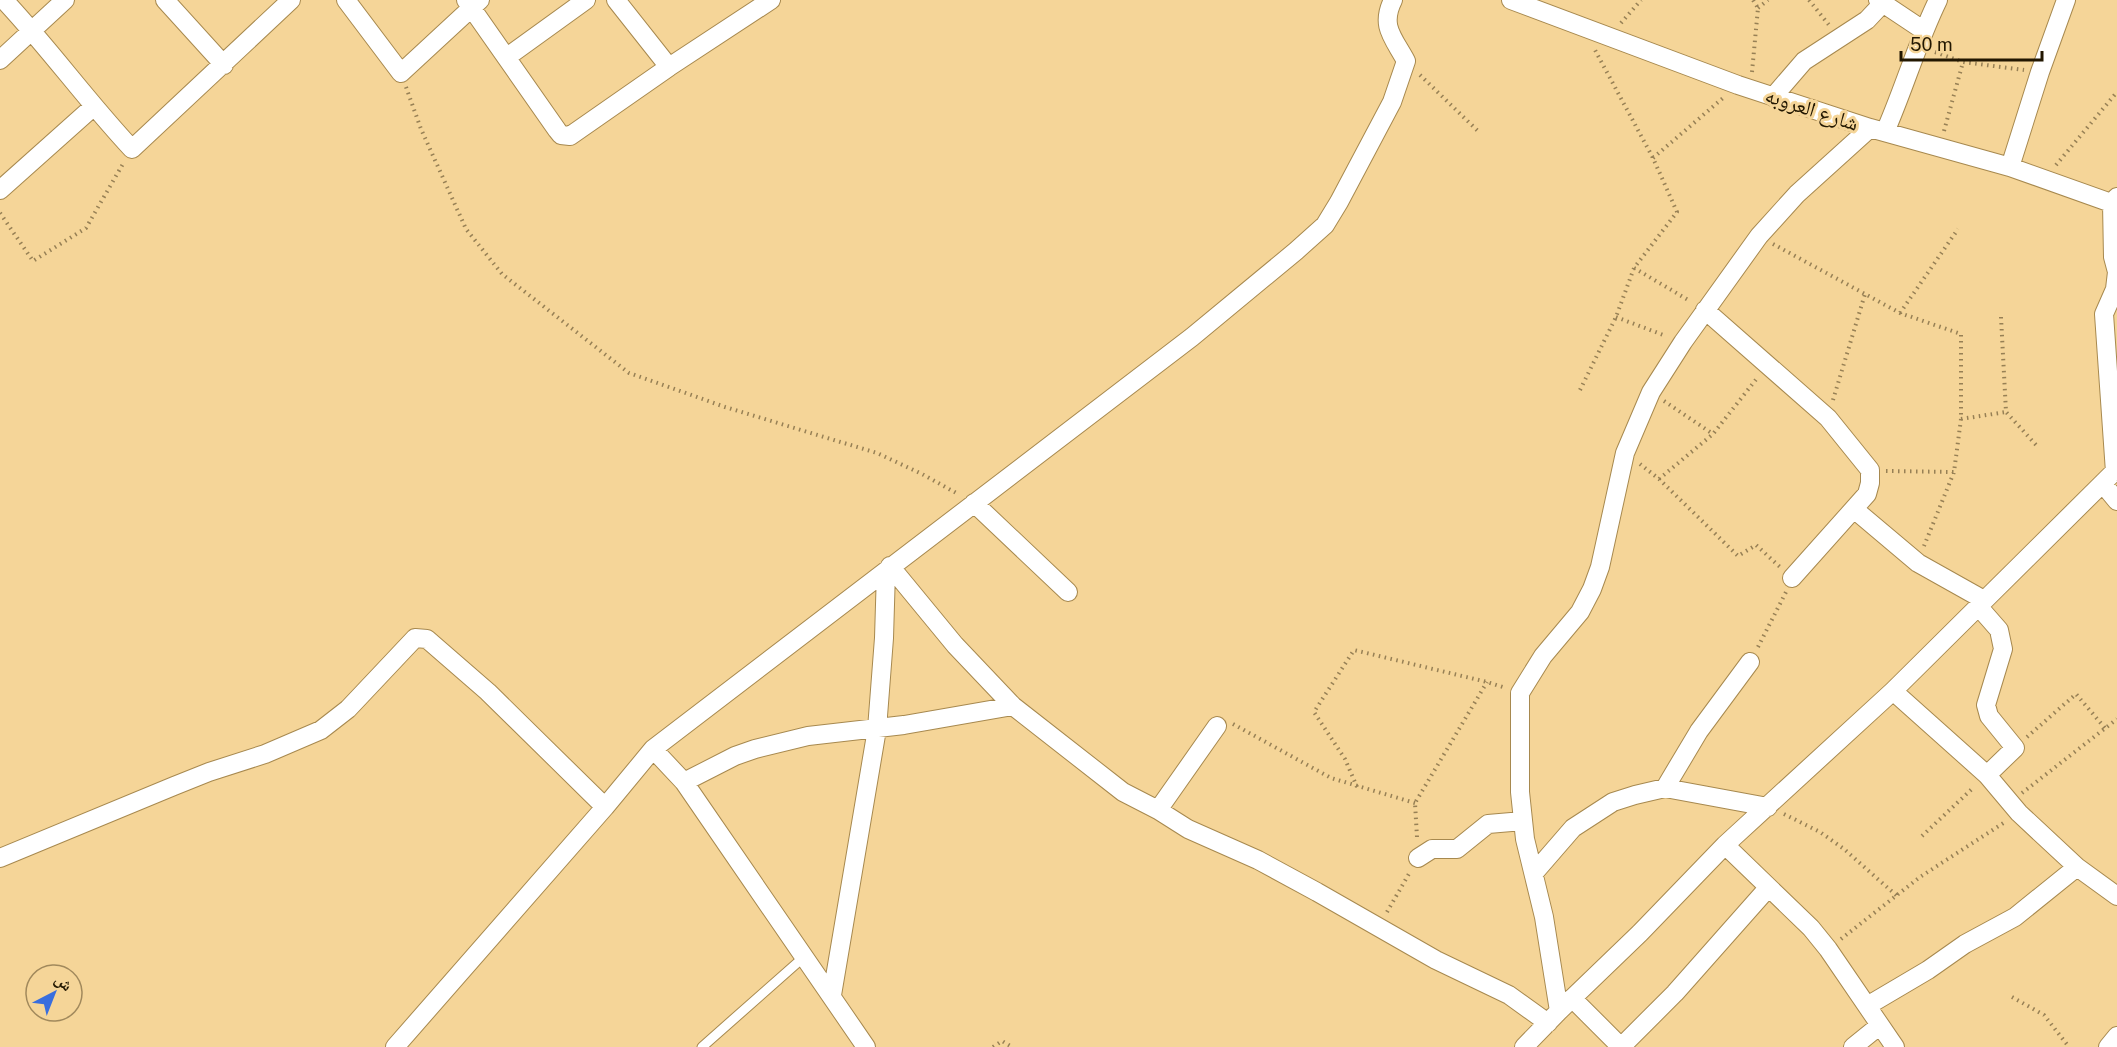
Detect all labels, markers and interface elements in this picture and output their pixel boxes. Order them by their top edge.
scale bar [1901,24,2042,62]
text: 50 m [1910,34,1953,55]
street label: شارع العروبه [1762,82,1862,137]
north arrow [24,963,84,1023]
text: ش [51,969,76,995]

